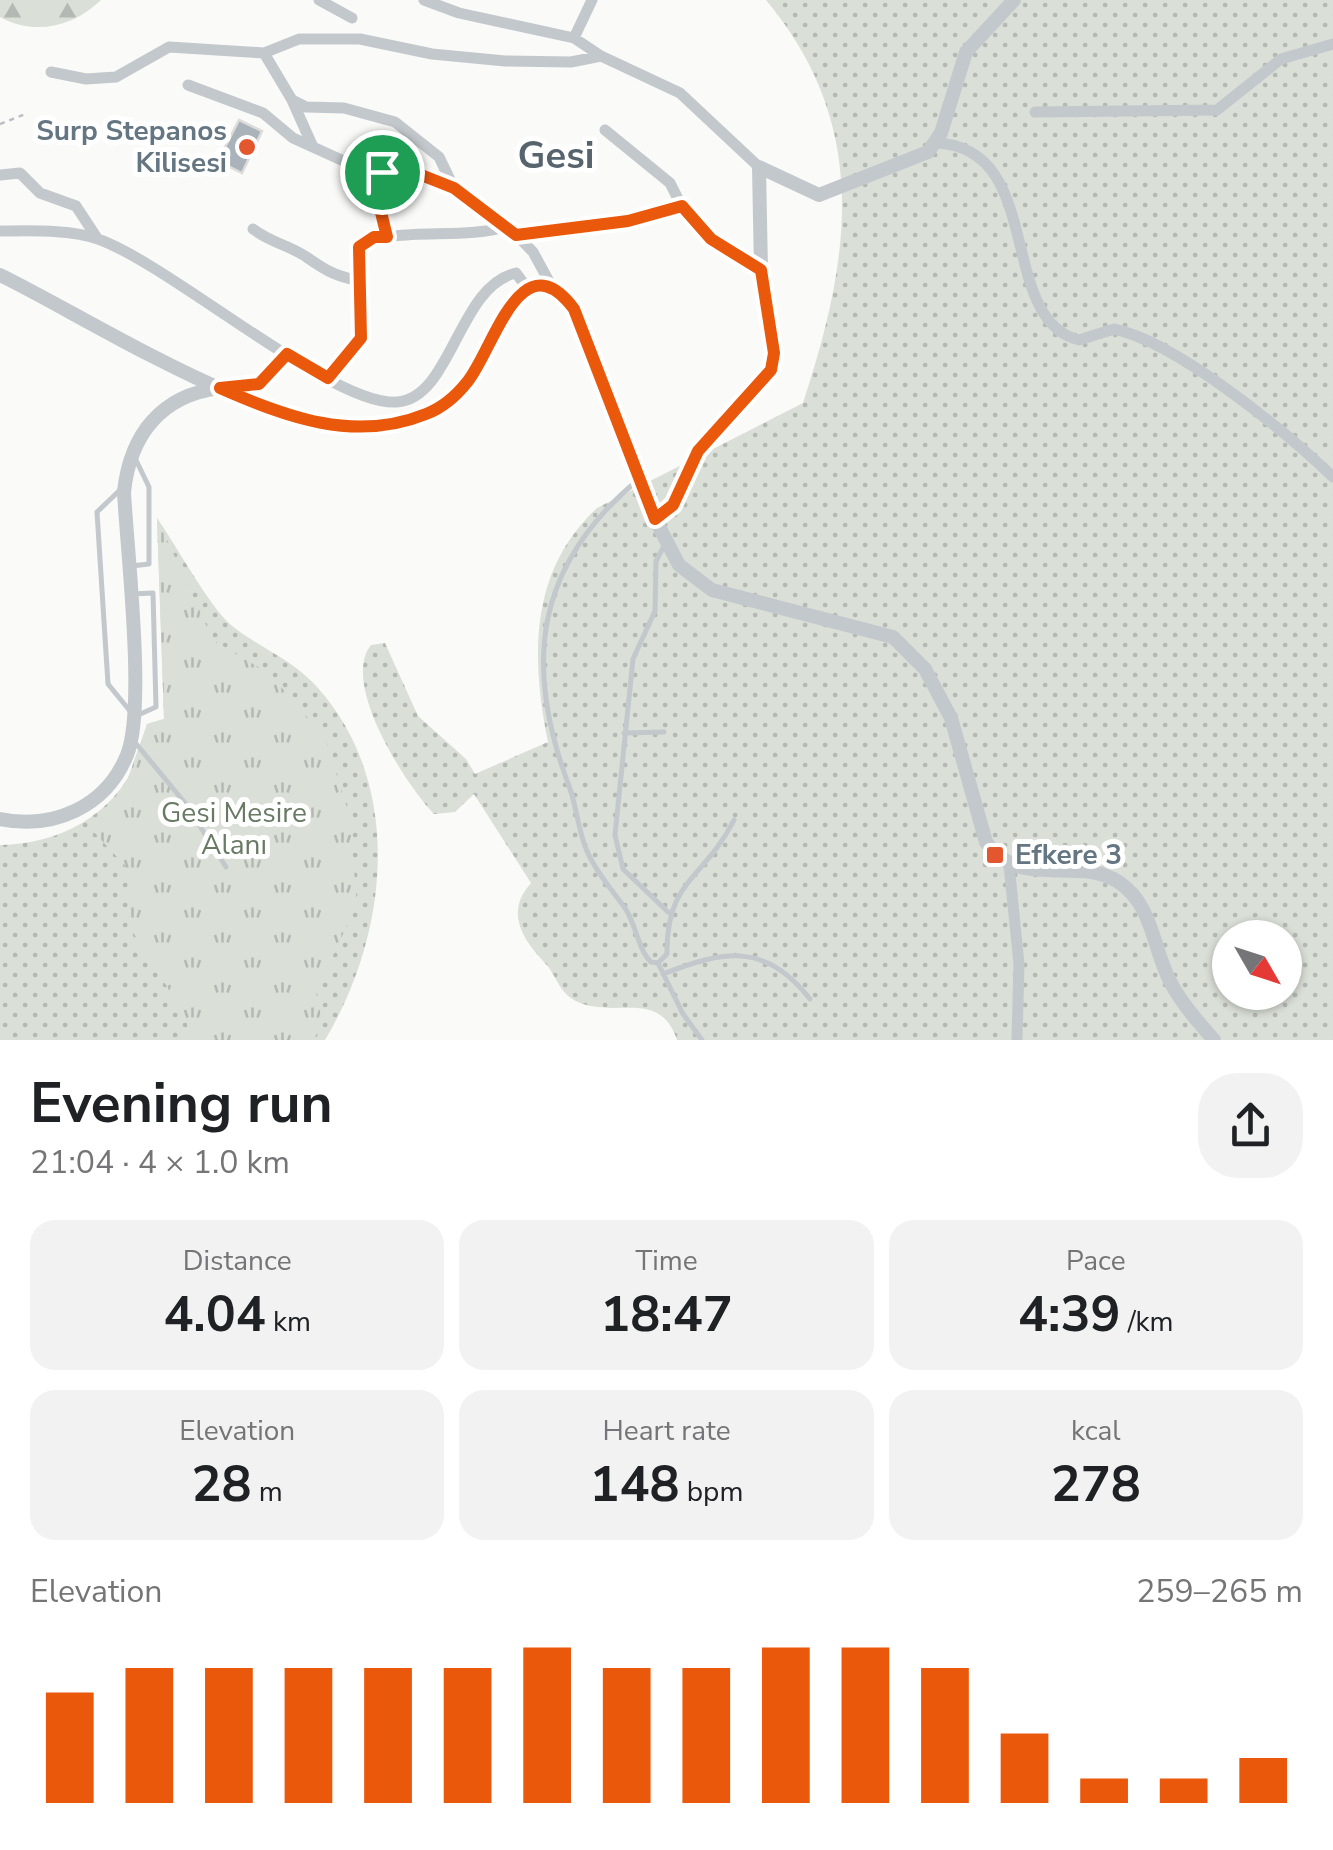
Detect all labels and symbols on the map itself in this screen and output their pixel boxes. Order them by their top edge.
place label: Surp Stepanos Kilisesi [36,112,227,182]
pin [340,130,425,215]
district label: Gesi [518,130,594,181]
marker: Surp Stepanos Kilisesi [236,136,258,158]
park label: Gesi Mesire Alanı [161,794,307,864]
place label: Efkere 3 [1015,836,1122,874]
marker: Efkere 3 [984,844,1006,866]
north arrow [1212,920,1302,1010]

